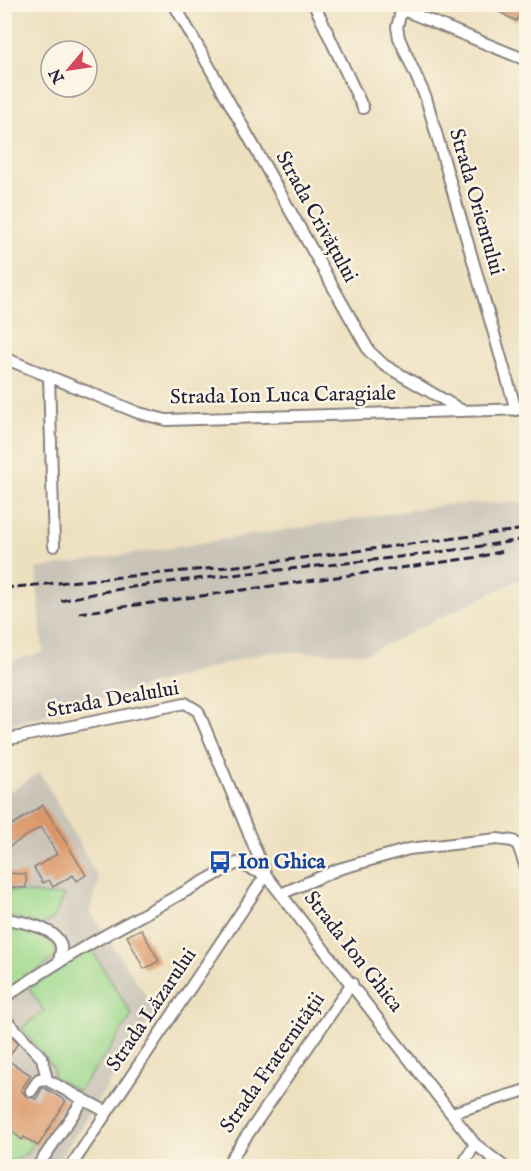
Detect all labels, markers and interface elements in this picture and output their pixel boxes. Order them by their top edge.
north arrow [39,39,99,99]
text: N [45,64,70,87]
street label: Strada Orientului [442,126,510,278]
street label: Strada Crivățului [269,146,363,288]
street label: Strada Ion Luca Caragiale [170,381,397,411]
street label: Strada Dealului [45,675,181,725]
bus stop icon: Ion Ghica [207,849,233,875]
place label: Ion Ghica [238,849,326,876]
street label: Strada Ion Ghica [297,886,409,1019]
street label: Strada Lăzarului [101,943,203,1077]
street label: Strada Fraternității [214,987,332,1139]

